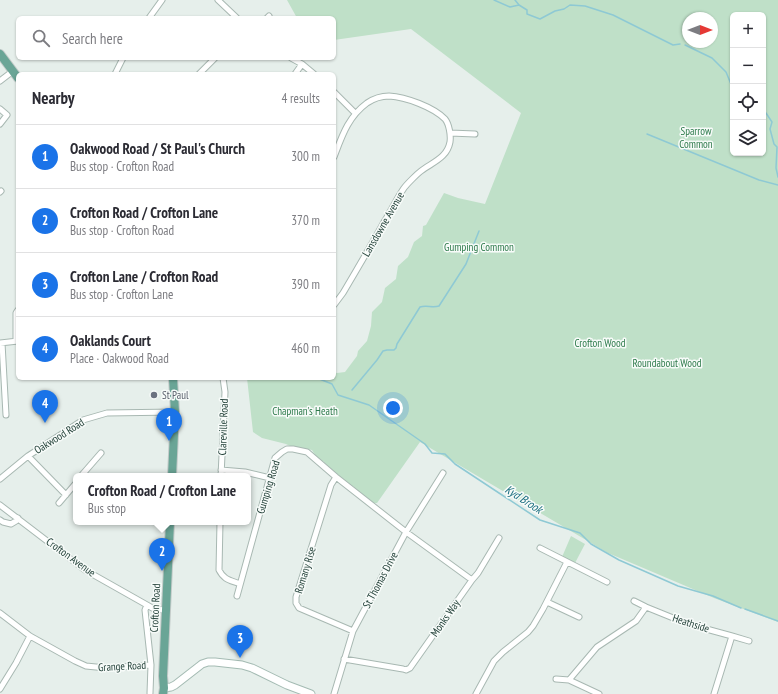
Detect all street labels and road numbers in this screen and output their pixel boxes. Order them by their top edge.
street label: Lansdowne Avenue [359,189,407,259]
street label: Clareville Road [215,398,231,456]
street label: Oakwood Road [31,415,87,457]
street label: Gumping Road [253,458,283,515]
street label: Crofton Avenue [44,534,99,580]
street label: Romany Rise [291,545,319,595]
street label: St Thomas Drive [359,549,401,611]
street label: Crofton Road [147,583,163,633]
street label: Monks Way [427,596,463,639]
street label: Heathside [671,610,712,636]
street label: Grange Road [98,658,147,674]

